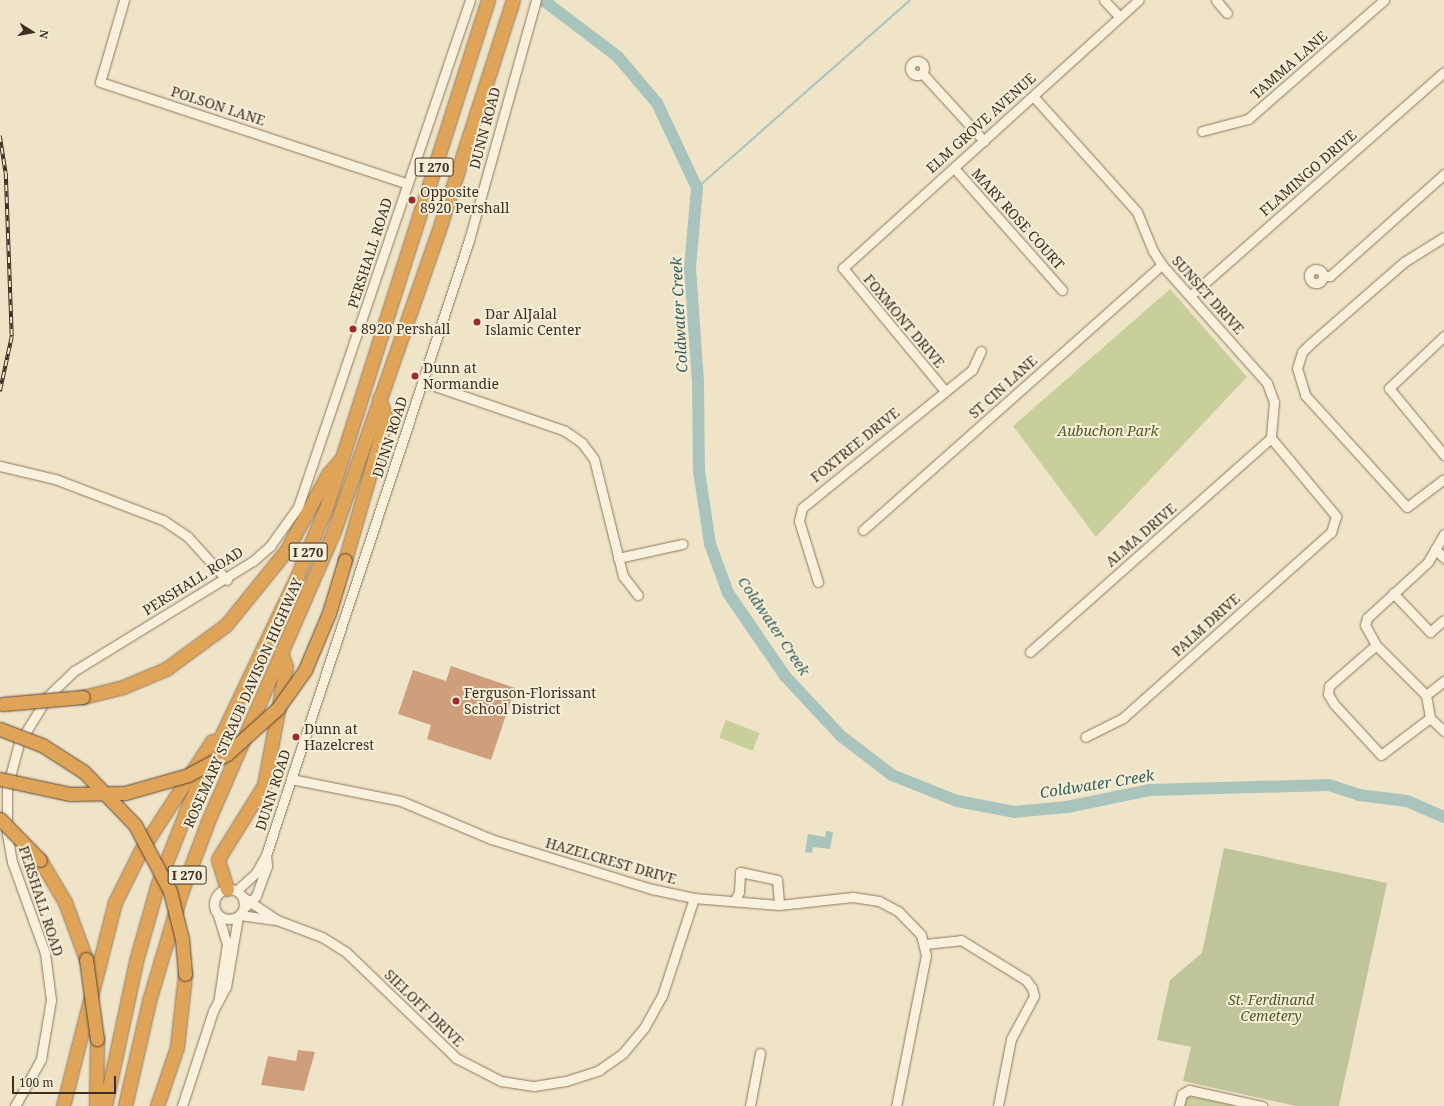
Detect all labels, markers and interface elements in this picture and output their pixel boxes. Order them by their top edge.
north arrow [12,12,52,52]
street label: TAMMA LANE [1247,27,1331,103]
text: N [36,29,52,40]
street label: ELM GROVE AVENUE [923,69,1039,177]
street label: POLSON LANE [169,83,267,129]
street label: DUNN ROAD [466,85,504,171]
street label: FLAMINGO DRIVE [1256,126,1360,220]
road number: I 270 [414,156,454,178]
street label: MARY ROSE COURT [968,165,1068,273]
place label: Opposite 8920 Pershall [420,184,509,216]
marker: Opposite 8920 Pershall [407,195,417,205]
street label: PERSHALL ROAD [344,196,396,310]
street label: SUNSET DRIVE [1168,252,1248,338]
water label: Coldwater Creek [667,257,691,373]
street label: FOXMONT DRIVE [860,271,948,371]
place label: Dar AlJalal Islamic Center [485,306,581,338]
marker: Dar AlJalal Islamic Center [472,317,482,327]
place label: 8920 Pershall [361,321,450,337]
marker: 8920 Pershall [348,324,358,334]
street label: ST CIN LANE [966,352,1040,422]
place label: Dunn at Normandie [423,360,499,392]
marker: Dunn at Normandie [410,371,420,381]
street label: DUNN ROAD [369,394,411,480]
street label: FOXTREE DRIVE [807,404,903,486]
park label: Aubuchon Park [1058,423,1158,439]
street label: ALMA DRIVE [1102,500,1180,570]
road number: I 270 [288,541,328,563]
street label: PERSHALL ROAD [140,543,246,619]
water label: Coldwater Creek [734,573,814,679]
street label: ROSEMARY STRAUB DAVISON HIGHWAY [180,576,306,830]
street label: PALM DRIVE [1169,590,1243,660]
place label: Ferguson-Florissant School District [464,685,596,718]
marker: Ferguson-Florissant School District [451,696,461,706]
place label: Dunn at Hazelcrest [304,721,374,754]
marker: Dunn at Hazelcrest [291,732,301,742]
street label: DUNN ROAD [252,747,294,833]
water label: Coldwater Creek [1039,766,1155,802]
street label: HAZELCREST DRIVE [544,834,678,888]
street label: PERSHALL ROAD [15,844,67,958]
road number: I 270 [167,864,207,886]
street label: SIELOFF DRIVE [381,966,467,1050]
park label: St. Ferdinand Cemetery [1228,992,1314,1024]
scale bar [14,1068,118,1094]
text: 100 m [19,1074,54,1091]

